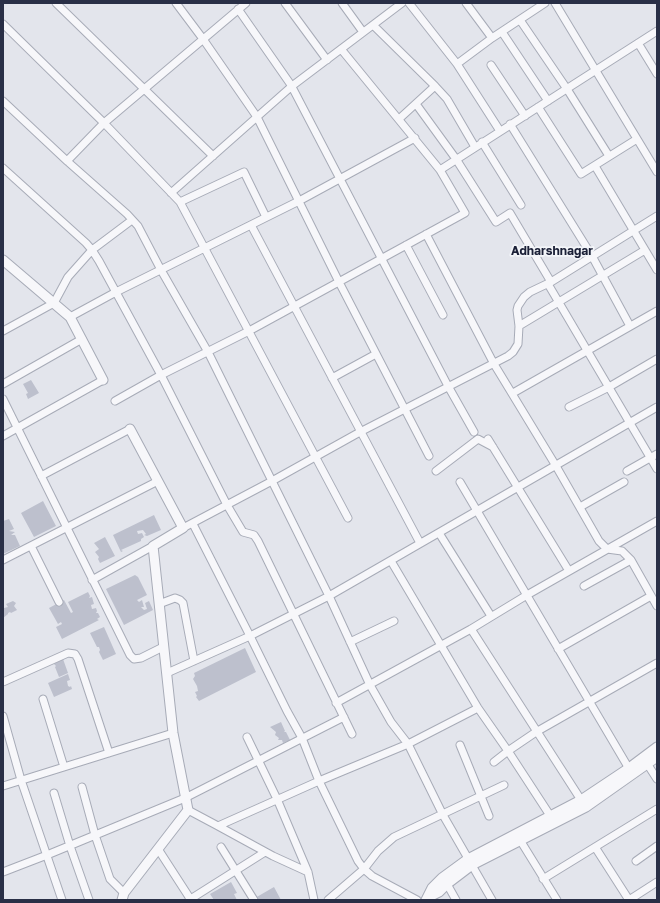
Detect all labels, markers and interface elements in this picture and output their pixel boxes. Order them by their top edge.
district label: Adharshnagar [511,244,593,258]

